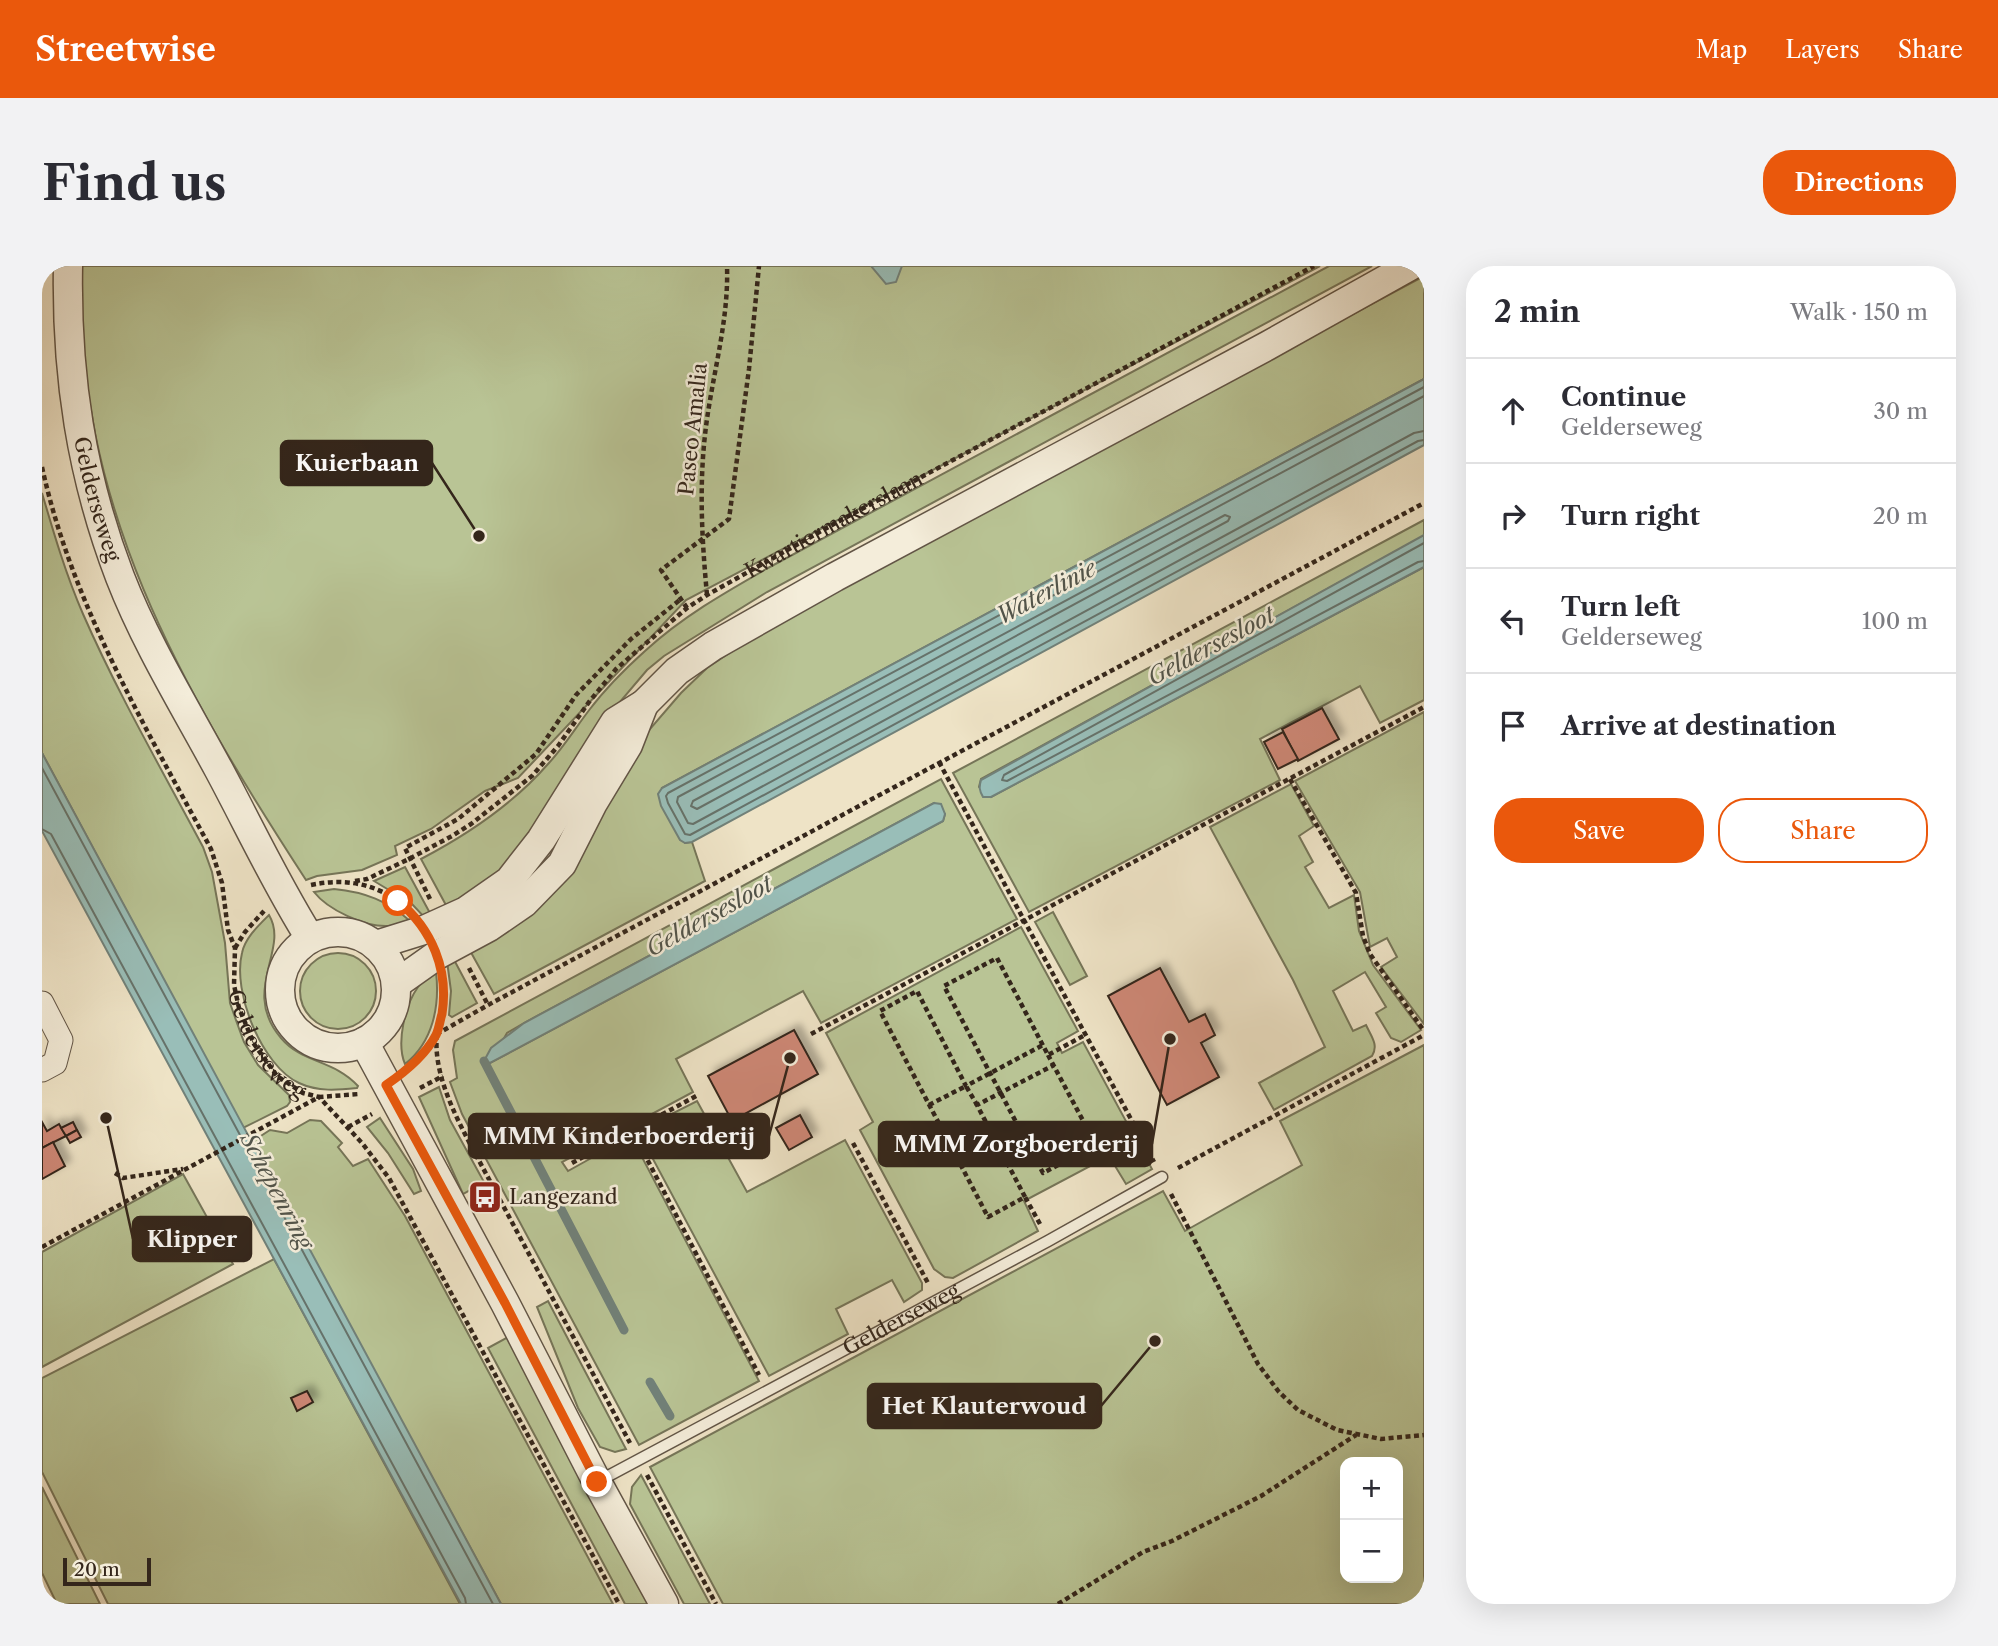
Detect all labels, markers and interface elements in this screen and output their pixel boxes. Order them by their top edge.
text: Streetwise [35,29,216,70]
text: Map [1696,35,1747,64]
text: Layers [1785,35,1860,64]
text: Share [1898,35,1963,64]
button: Directions [1763,150,1956,215]
text: Find us [42,152,226,213]
text: 2 min [1494,293,1580,330]
text: Walk · 150 m [1790,298,1928,326]
street label: Paseo Amalia [673,361,712,496]
text: Continue [1561,381,1686,413]
icon: ahead [1494,392,1532,430]
text: 30 m [1873,397,1928,425]
text: Gelderseweg [1561,413,1702,441]
street label: Gelderseweg [69,435,127,566]
callout: Kuierbaan [281,441,432,485]
text: Kuierbaan [295,449,419,477]
street label: Kwartiermakerslaan [740,466,927,583]
icon: right [1494,497,1532,535]
text: Turn right [1561,500,1700,532]
text: 20 m [1873,502,1928,530]
water label: Waterlinie [991,554,1102,630]
text: Turn left [1561,591,1680,623]
water label: Geldersesloot [1142,600,1281,691]
icon: left [1494,602,1532,640]
text: 100 m [1862,607,1928,635]
text: Gelderseweg [1561,623,1702,651]
icon: arrive [1494,707,1532,745]
text: Arrive at destination [1561,710,1836,742]
button: Save [1494,798,1704,863]
button: Share [1718,798,1928,863]
water label: Geldersesloot [641,869,779,962]
route start [382,885,413,916]
street label: Gelderseweg [223,987,311,1104]
callout: MMM Kinderboerderij [469,1114,769,1158]
text: MMM Kinderboerderij [483,1122,755,1150]
callout: MMM Zorgboerderij [879,1122,1152,1166]
water label: Schepenring [234,1126,320,1256]
text: MMM Zorgboerderij [894,1130,1138,1158]
bus stop icon: Langezand [466,1178,504,1216]
place label: Langezand [509,1184,618,1209]
callout: Klipper [133,1217,251,1261]
text: Klipper [147,1225,238,1253]
street label: Gelderseweg [838,1277,964,1360]
callout: Het Klauterwoud [868,1384,1101,1428]
text: Het Klauterwoud [881,1392,1087,1420]
map controls [1340,1457,1403,1583]
button: + [1340,1457,1403,1520]
route end [581,1466,612,1497]
button: − [1340,1520,1403,1583]
scale bar [63,1555,150,1587]
text: 20 m [74,1558,120,1581]

